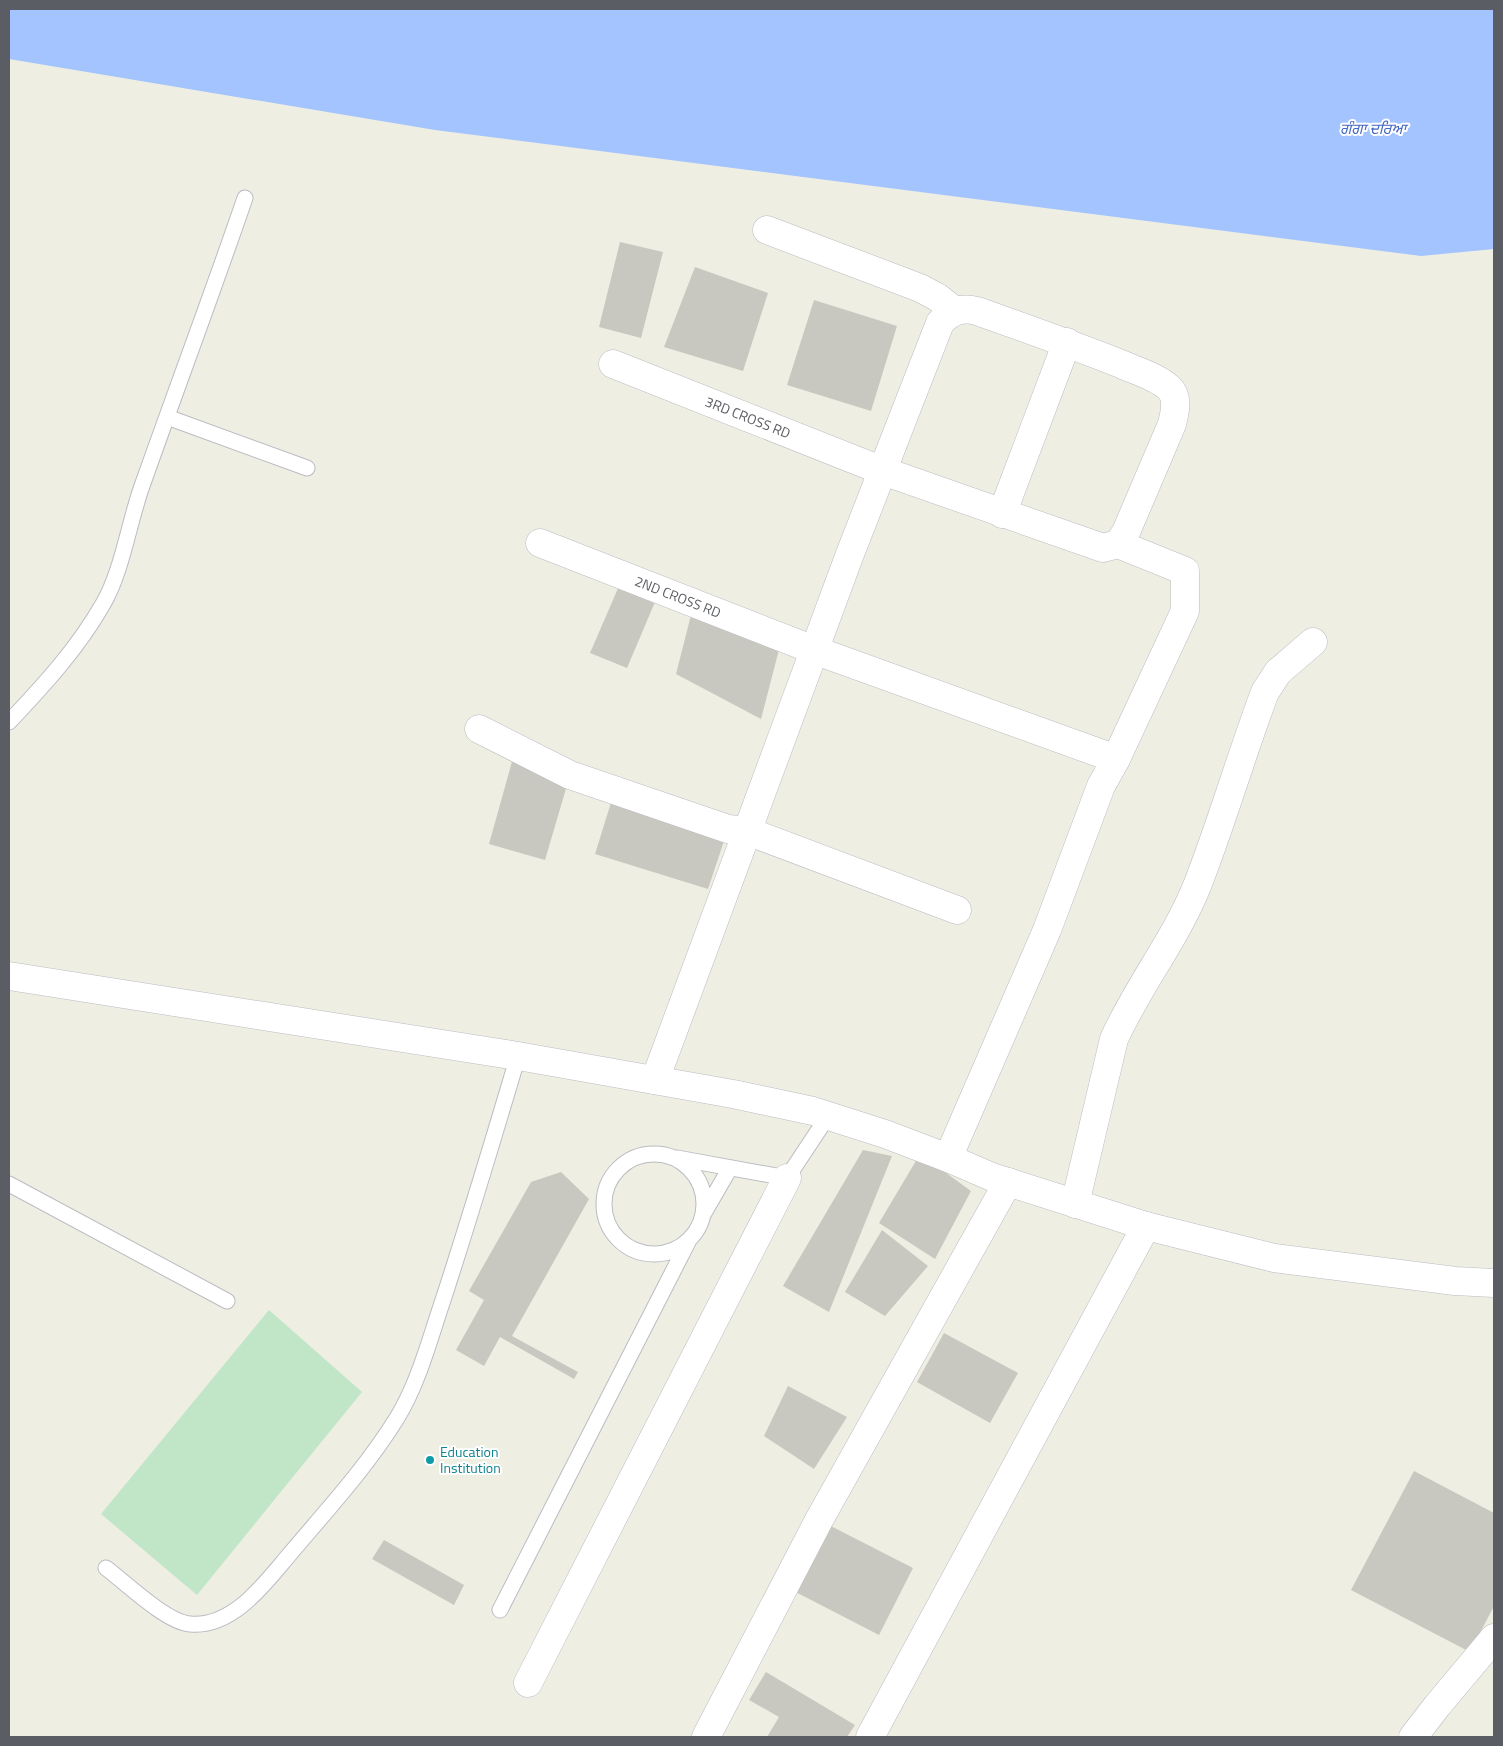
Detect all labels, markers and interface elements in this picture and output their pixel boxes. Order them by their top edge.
water label: ਗੰਗਾ ਦਰਿਆ [1340,117,1409,140]
street label: 3RD CROSS RD [702,391,794,443]
street label: 2ND CROSS RD [632,570,724,623]
place label: Education Institution [440,1441,501,1478]
marker: Education Institution [424,1454,436,1466]

